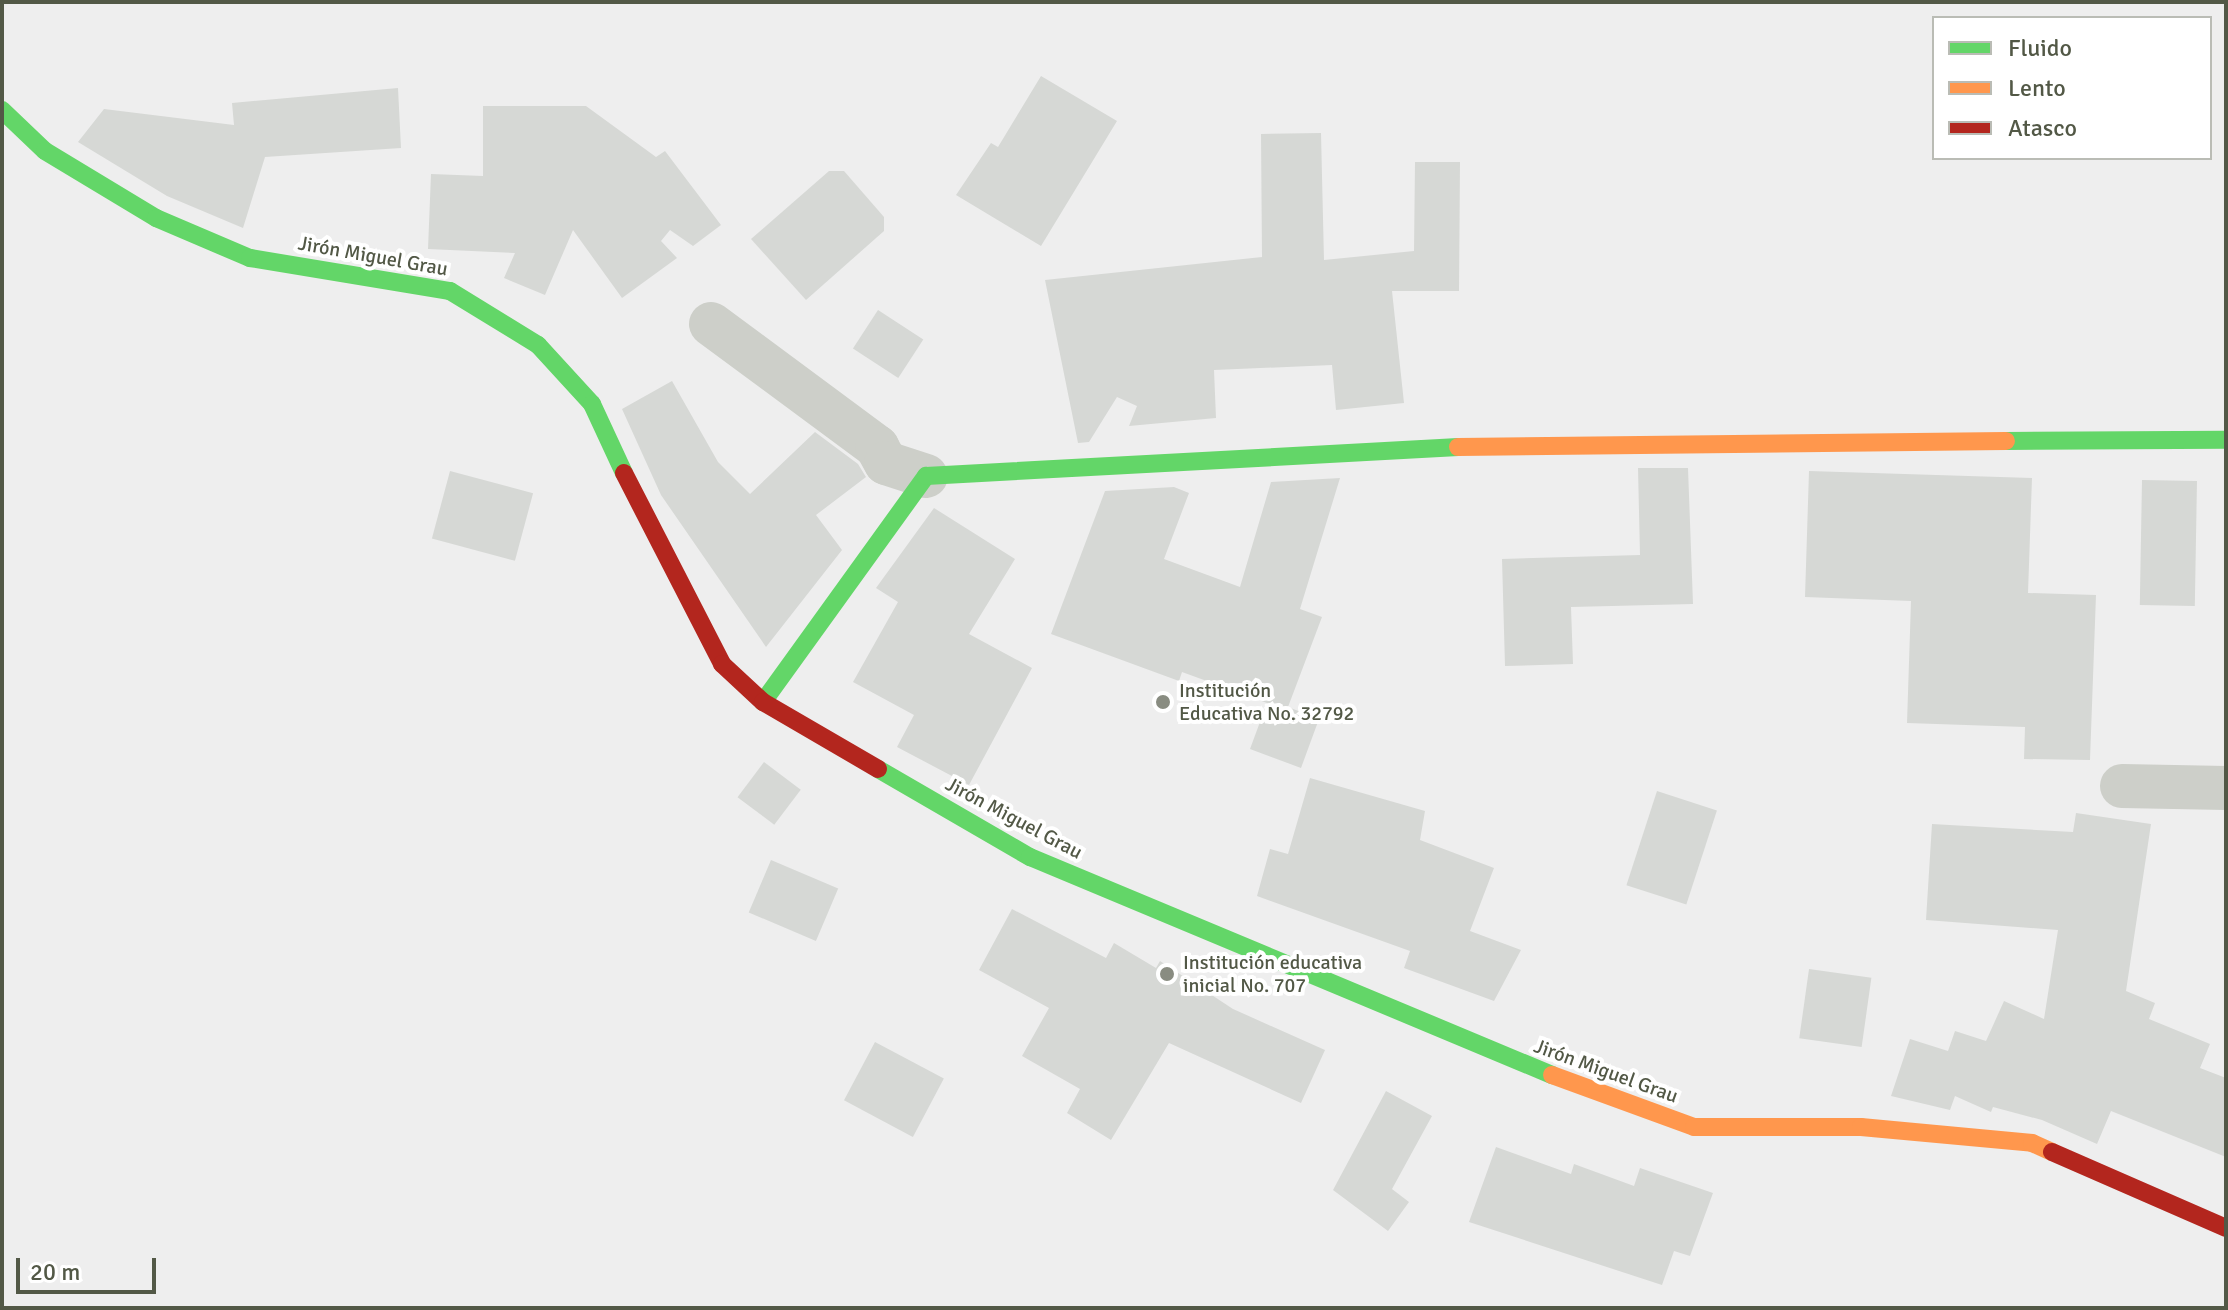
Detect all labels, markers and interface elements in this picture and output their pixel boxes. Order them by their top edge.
legend [1932,16,2212,160]
text: Fluido [2008,33,2072,63]
text: Lento [2008,73,2066,103]
text: Atasco [2008,113,2077,143]
street label: Jirón Miguel Grau [296,231,450,281]
place label: Institución Educativa No. 32792 [1179,678,1354,725]
marker: Institución Educativa No. 32792 [1154,693,1172,711]
street label: Jirón Miguel Grau [941,772,1087,864]
place label: Institución educativa inicial No. 707 [1183,950,1362,997]
marker: Institución educativa inicial No. 707 [1158,965,1176,983]
street label: Jirón Miguel Grau [1531,1034,1681,1108]
scale bar [20,1242,160,1292]
text: 20 m [30,1257,80,1287]

